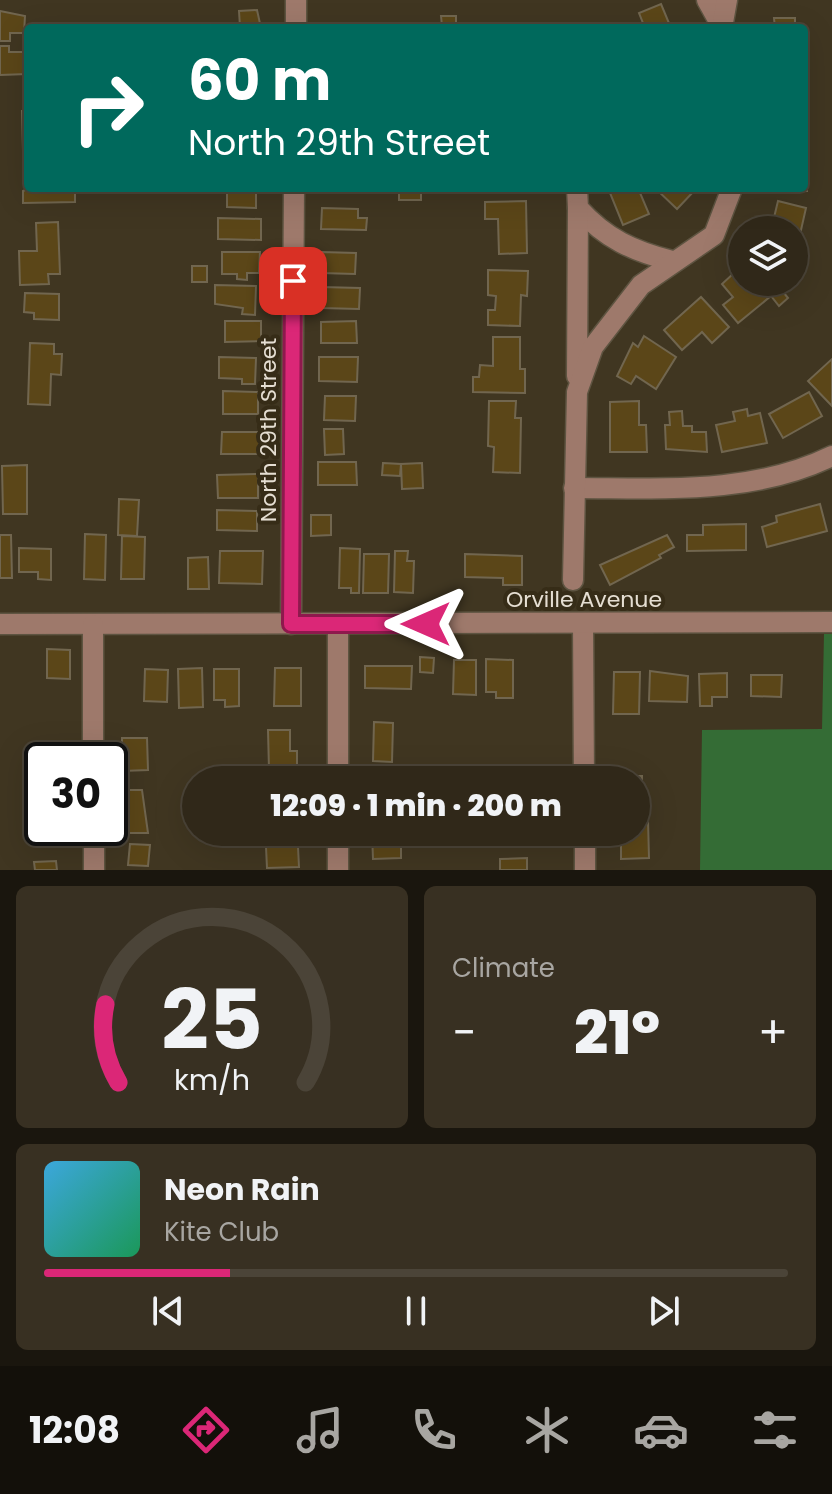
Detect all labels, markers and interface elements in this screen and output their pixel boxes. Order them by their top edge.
text: 60 m [188,41,331,120]
icon: right [56,56,160,160]
text: North 29th Street [188,117,490,168]
map controls [728,216,808,296]
button: layers [728,216,808,296]
pin [259,247,327,315]
icon: arrive [271,259,315,303]
street label: North 29th Street [253,338,284,522]
position arrow [384,582,468,666]
street label: Orville Avenue [506,584,662,615]
speed limit sign: 30 [24,742,128,846]
text: 12:09 · 1 min · 200 m [270,784,562,827]
text: Climate [452,950,555,986]
text: 25 [161,962,263,1078]
text: 21° [574,991,660,1075]
text: − [452,1002,476,1063]
text: + [758,1002,788,1063]
text: km/h [174,1060,250,1100]
text: Neon Rain [164,1168,320,1211]
text: Kite Club [164,1214,279,1250]
icon: previous [146,1289,190,1333]
icon: pause [394,1289,438,1333]
icon: next [642,1289,686,1333]
icon: directions [178,1402,234,1458]
icon: music [292,1402,348,1458]
icon: phone [406,1402,462,1458]
icon: climate [519,1402,575,1458]
icon: car [633,1402,689,1458]
icon: filters [747,1402,803,1458]
text: 12:08 [29,1405,120,1456]

